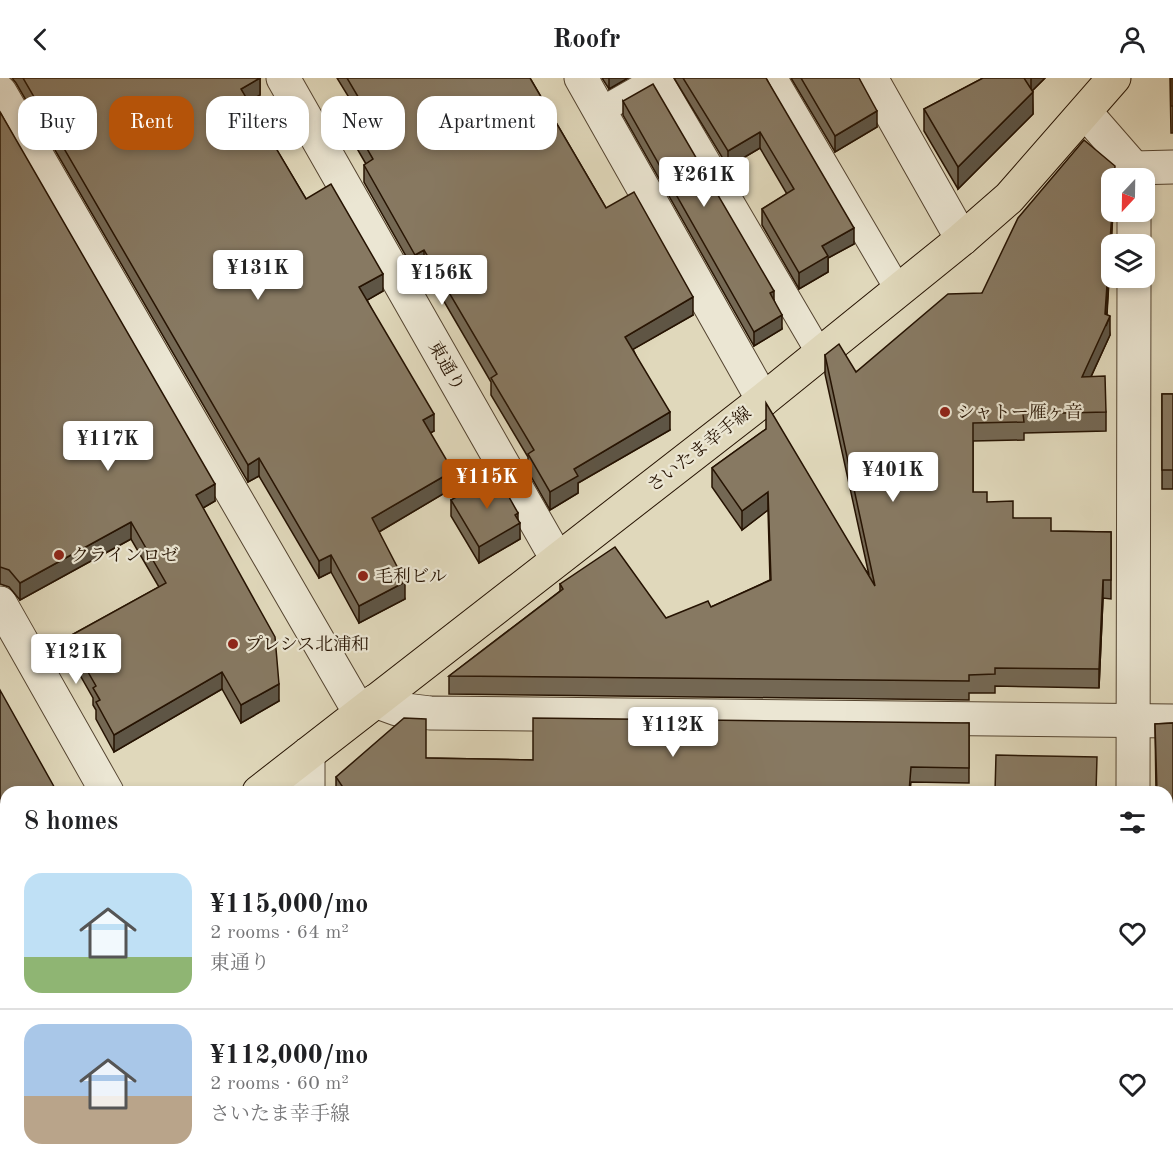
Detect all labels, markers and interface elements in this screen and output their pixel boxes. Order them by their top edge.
icon: back [24,23,57,56]
icon: person [1116,23,1149,56]
text: Roofr [552,26,621,53]
chip: Buy [18,96,97,150]
chip: Rent [109,96,194,150]
chip: Filters [206,96,309,150]
chip: New [321,96,405,150]
chip: Apartment [417,96,557,150]
pin: ¥261K [662,157,746,208]
text: ¥261K [673,166,735,186]
north arrow [1101,168,1155,222]
map controls [1101,168,1155,288]
button: layers [1101,234,1155,288]
pin: ¥131K [216,250,300,301]
pin: ¥156K [400,255,484,306]
text: ¥131K [227,259,289,279]
text: ¥156K [411,264,473,284]
street label: 東通り [425,338,469,394]
street label: さいたま幸手線 [643,402,755,496]
place label: シャトー雁ヶ音 [957,402,1083,422]
marker: シャトー雁ヶ音 [938,405,952,419]
pin: ¥117K [66,421,150,472]
text: ¥117K [77,430,139,450]
pin: ¥401K [851,452,935,503]
pin: ¥115K [445,459,529,510]
text: ¥401K [862,461,924,481]
text: ¥115K [456,468,518,488]
place label: クラインロゼ [71,546,178,565]
marker: クラインロゼ [52,548,66,562]
place label: 毛利ビル [375,566,447,586]
marker: 毛利ビル [356,569,370,583]
pin: ¥121K [34,634,118,685]
place label: プレシス北浦和 [245,634,369,654]
marker: プレシス北浦和 [226,637,240,651]
text: ¥121K [45,643,107,663]
pin: ¥112K [631,707,715,758]
text: ¥112K [642,716,704,736]
icon: filters [1116,806,1149,839]
text: 8 homes [24,809,118,835]
text: ¥115,000/mo [210,892,368,918]
icon: home [72,897,144,969]
icon: heart [1116,917,1149,950]
text: 2 rooms · 64 m² [210,923,349,943]
text: 東通り [210,954,270,974]
text: ¥112,000/mo [210,1043,368,1069]
icon: home [72,1048,144,1120]
icon: heart [1116,1068,1149,1101]
text: 2 rooms · 60 m² [210,1074,349,1094]
text: さいたま幸手線 [210,1105,350,1125]

